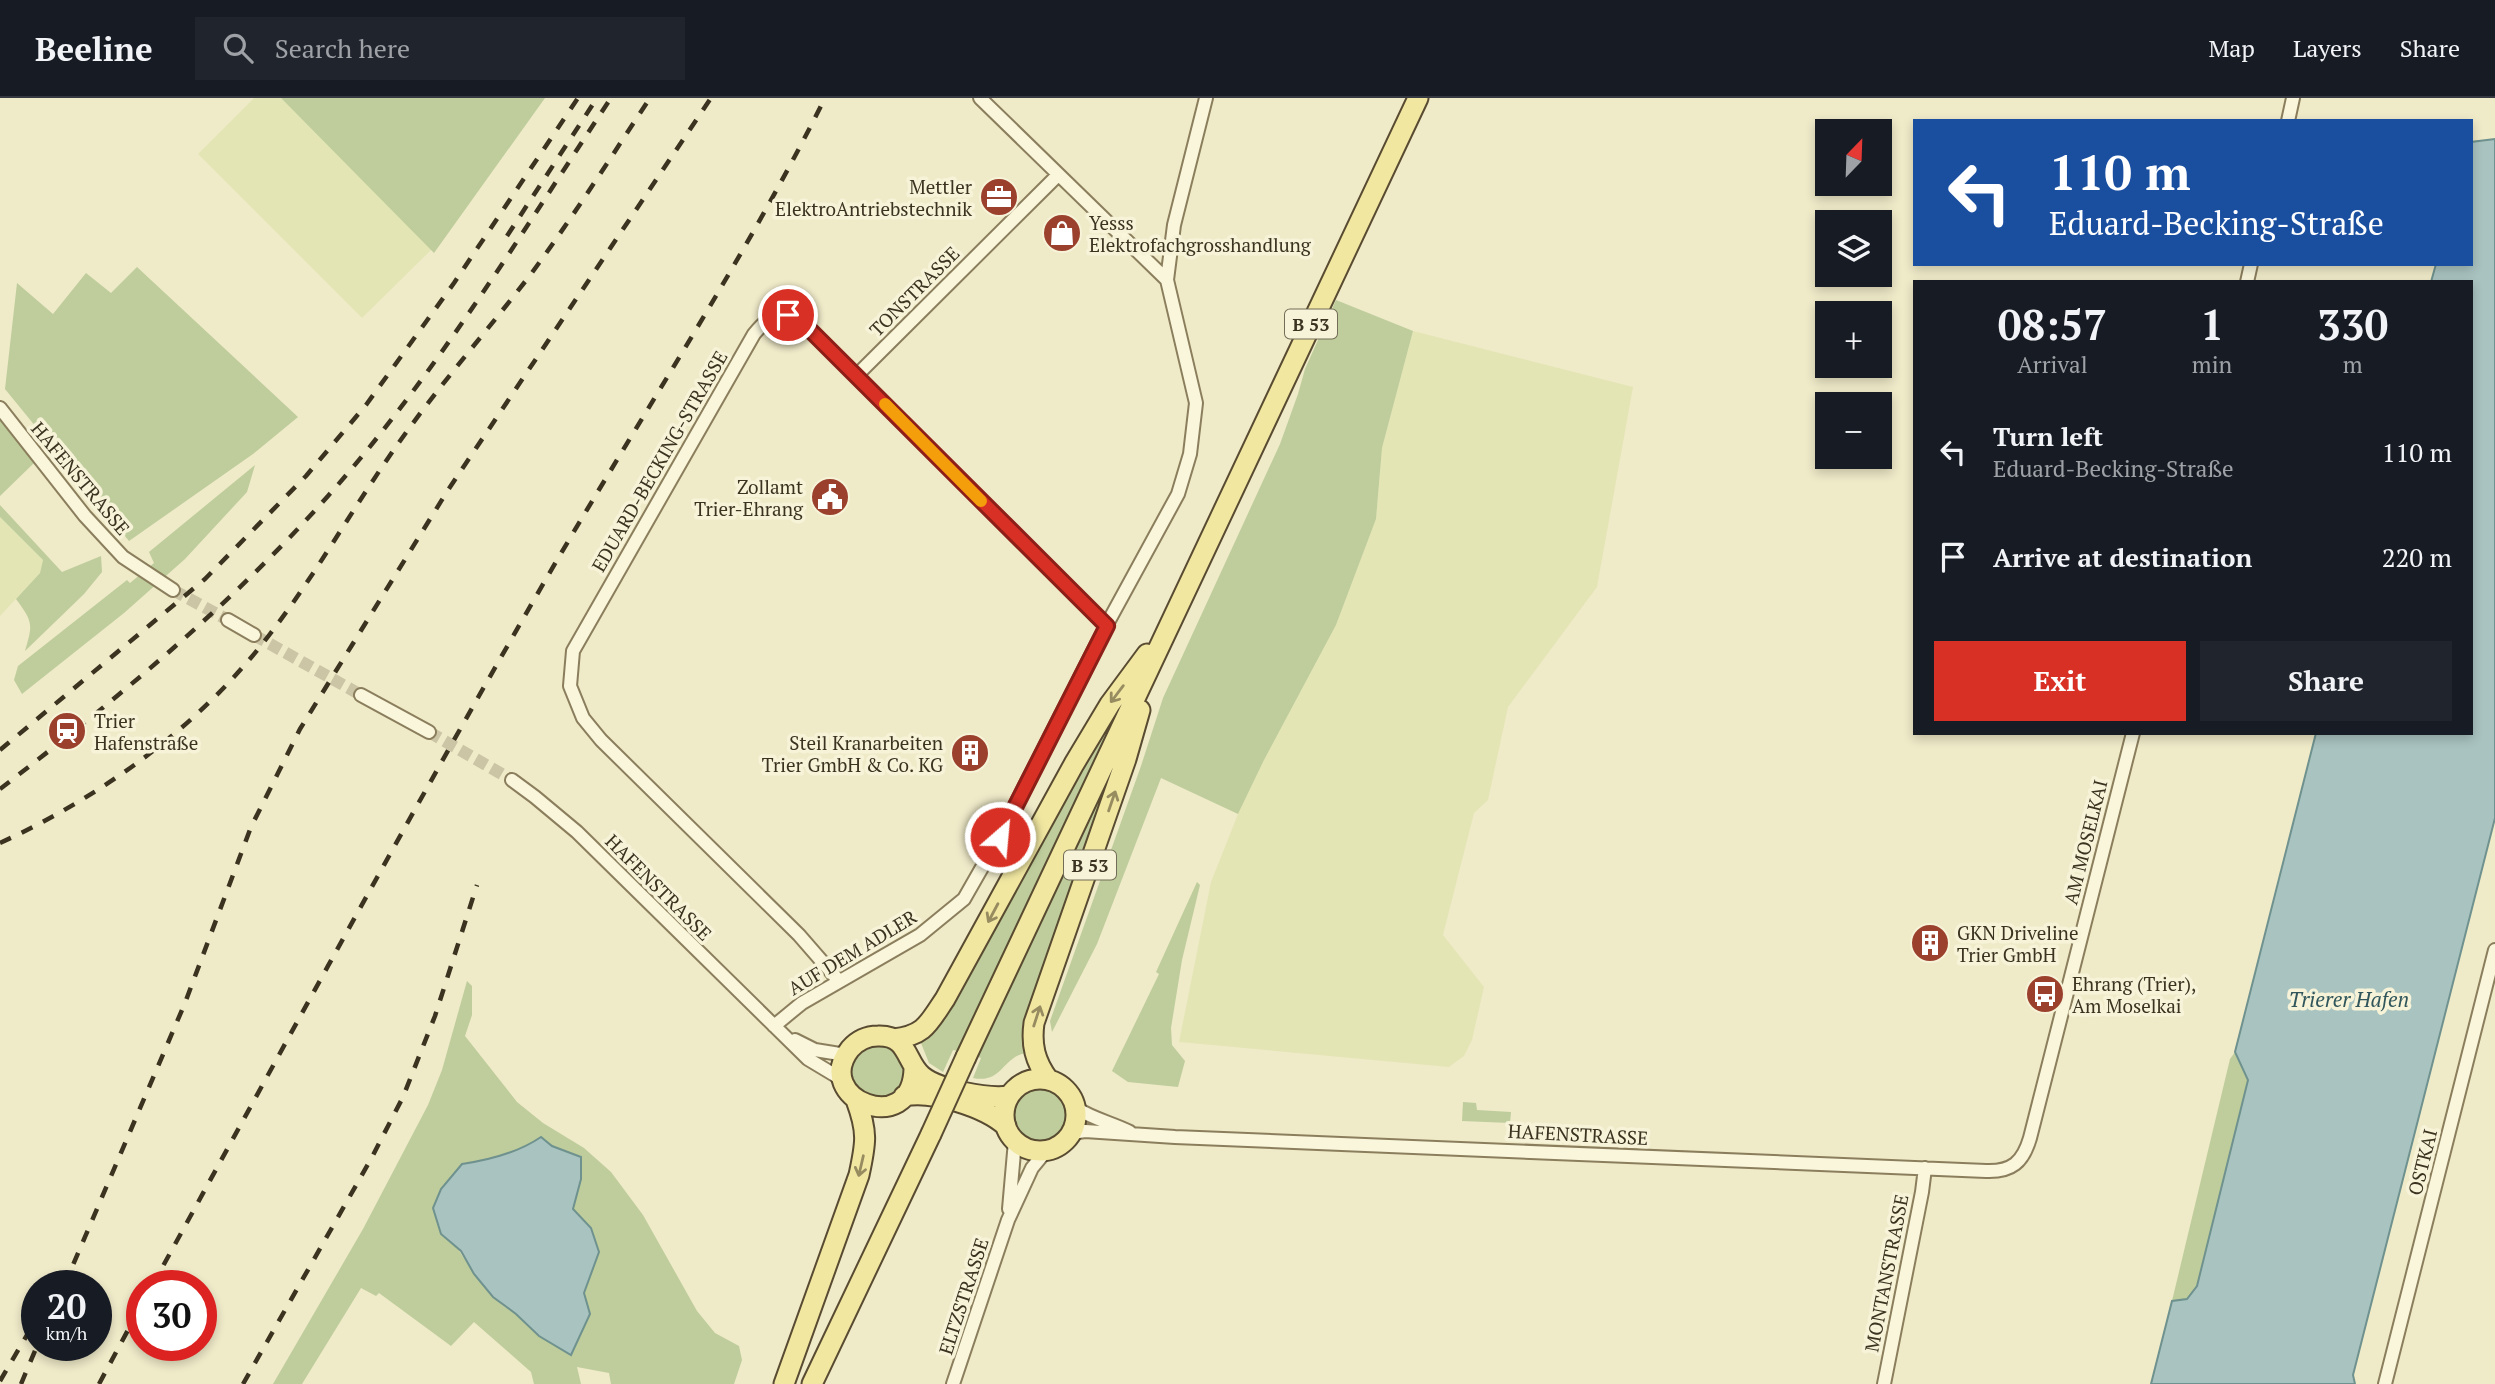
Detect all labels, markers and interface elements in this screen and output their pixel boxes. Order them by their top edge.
search box [195,17,685,80]
text: Beeline [35,27,153,70]
icon: search [219,29,257,67]
text: Search here [275,31,410,65]
text: Map [2208,32,2255,64]
text: Layers [2293,32,2362,64]
text: Share [2400,32,2460,64]
north arrow [1815,119,1892,196]
map controls [1815,119,1892,469]
text: 110 m [2049,139,2191,204]
icon: left [1934,147,2025,238]
place label: Mettler ElektroAntriebstechnik [775,174,973,221]
office icon: Mettler ElektroAntriebstechnik [978,176,1020,218]
text: Eduard-Becking-Straße [2049,202,2384,244]
place label: Yesss Elektrofachgrosshandlung [1089,210,1312,257]
button: layers [1815,210,1892,287]
shop icon: Yesss Elektrofachgrosshandlung [1041,212,1083,254]
street label: TONSTRASSE [864,241,964,341]
pin [758,285,818,345]
icon: arrive [769,296,807,334]
text: 08:57 [1998,296,2107,352]
text: 1 [2200,296,2224,352]
text: 330 [2317,296,2388,352]
button: + [1815,301,1892,378]
road number: B 53 [1285,309,1337,338]
street label: EDUARD-BECKING-STRASSE [585,346,733,576]
text: Arrival [2017,349,2088,380]
text: min [2192,349,2232,380]
text: m [2343,349,2363,380]
button: − [1815,392,1892,469]
street label: HAFENSTRASSE [26,416,136,540]
text: Turn left [1993,419,2103,453]
icon: left [1934,433,1972,471]
text: 110 m [2382,435,2452,469]
text: Eduard-Becking-Straße [1993,453,2234,484]
place label: Zollamt Trier-Ehrang [694,474,804,521]
public building icon: Zollamt Trier-Ehrang [809,476,851,518]
icon: arrive [1934,538,1972,576]
text: Arrive at destination [1993,540,2252,574]
text: 220 m [2382,540,2452,574]
button: Exit [1934,641,2186,721]
button: Share [2200,641,2452,721]
one-way arrow [1110,684,1124,703]
place label: Trier Hafenstraße [94,708,198,755]
station icon: Trier Hafenstraße [46,710,88,752]
place label: Steil Kranarbeiten Trier GmbH & Co. KG [762,730,943,777]
building icon: Steil Kranarbeiten Trier GmbH & Co. KG [949,732,991,774]
street label: AM MOSELKAI [2057,777,2113,907]
one-way arrow [1107,790,1119,812]
position arrow [963,800,1037,874]
street label: HAFENSTRASSE [600,828,718,946]
road number: B 53 [1064,850,1116,880]
one-way arrow [986,903,1000,923]
street label: AUF DEM ADLER [783,904,921,1000]
place label: GKN Driveline Trier GmbH [1957,920,2078,967]
building icon: GKN Driveline Trier GmbH [1909,922,1951,964]
place label: Ehrang (Trier), Am Moselkai [2072,971,2196,1018]
bus stop icon: Ehrang (Trier), Am Moselkai [2024,973,2066,1015]
water label: Trierer Hafen [2289,985,2409,1013]
one-way arrow [1032,1005,1044,1027]
street label: HAFENSTRASSE [1507,1118,1649,1150]
street label: OSTKAI [2402,1126,2442,1198]
one-way arrow [854,1154,867,1177]
street label: MONTANSTRASSE [1858,1192,1914,1354]
street label: ELTZSTRASSE [932,1235,994,1357]
speed limit sign: 30 [126,1270,217,1361]
text: 20 [47,1283,86,1329]
text: km/h [46,1321,87,1345]

